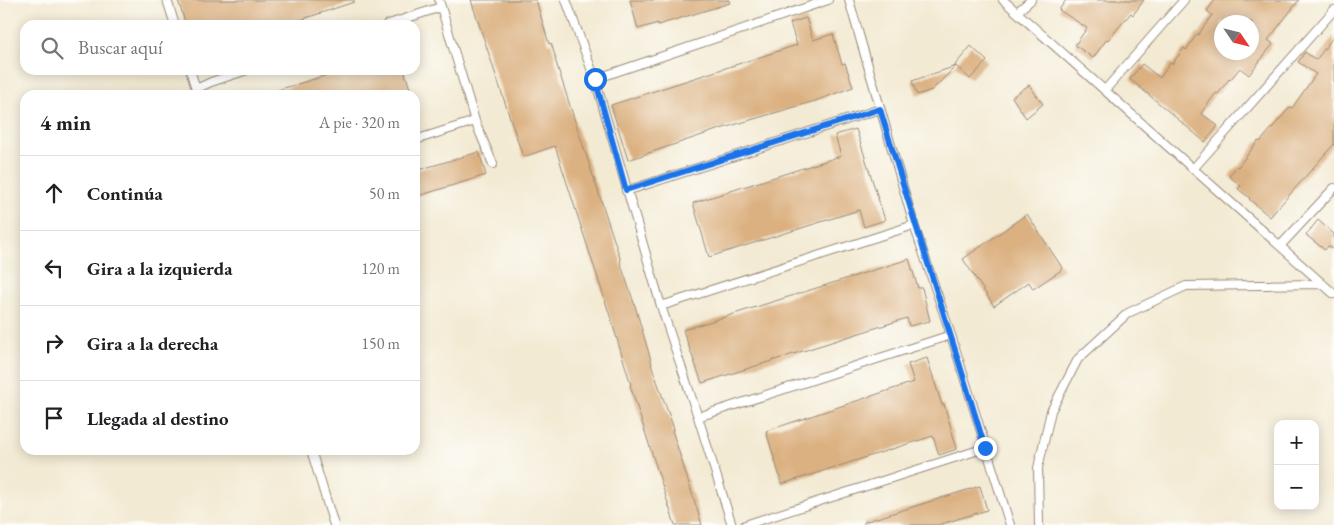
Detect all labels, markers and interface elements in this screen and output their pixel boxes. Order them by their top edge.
north arrow [1214,15,1259,60]
search box [20,20,420,75]
icon: search [38,34,66,62]
text: Buscar aquí [78,35,163,60]
route start [584,68,607,91]
text: 4 min [40,109,91,136]
text: A pie · 320 m [319,112,400,133]
icon: ahead [40,179,68,207]
text: Continúa [87,181,163,206]
text: 50 m [369,183,400,204]
icon: left [40,254,68,282]
text: Gira a la izquierda [87,256,233,281]
text: 120 m [361,258,400,279]
icon: right [40,329,68,357]
text: Gira a la derecha [87,331,218,356]
text: 150 m [361,333,400,354]
icon: arrive [40,404,68,432]
text: Llegada al destino [87,406,229,431]
map controls [1274,420,1319,510]
button: + [1274,420,1319,465]
route end [974,437,997,460]
button: − [1274,465,1319,510]

